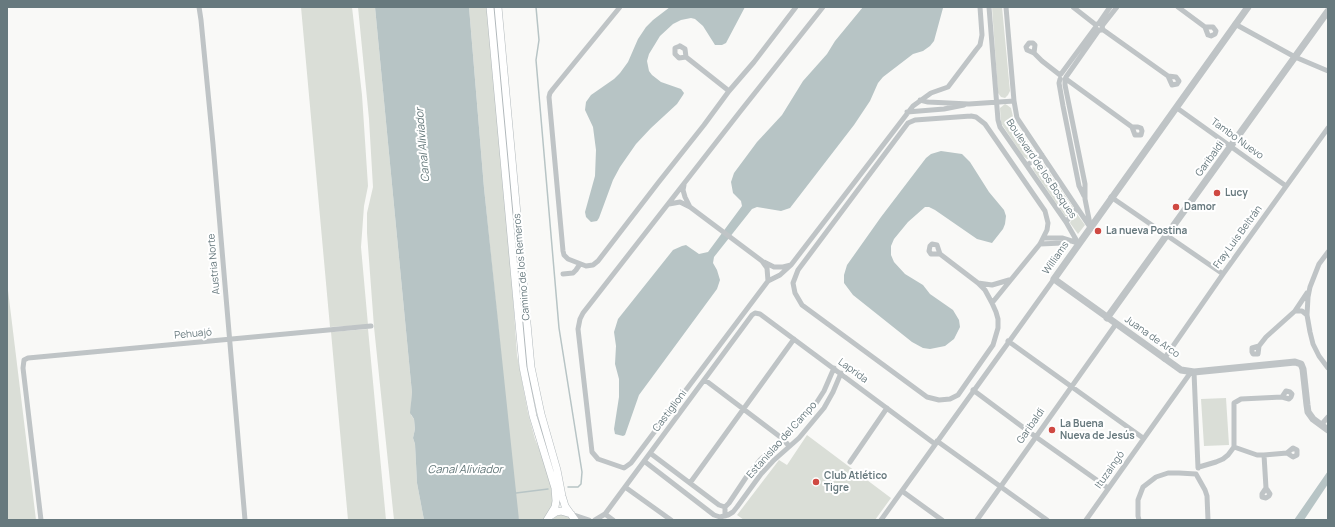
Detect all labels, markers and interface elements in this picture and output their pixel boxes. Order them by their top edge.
water label: Canal Aliviador [413,107,433,183]
street label: Tambo Nuevo [1208,116,1266,162]
street label: Boulevard de los Bosques [1003,117,1079,221]
street label: Garibaldi [1193,139,1227,179]
place label: Lucy [1225,187,1248,199]
marker: Lucy [1212,188,1222,198]
place label: Damor [1184,201,1216,213]
marker: Damor [1171,202,1181,212]
street label: Fray Luis Beltrán [1211,203,1265,271]
street label: Camino de los Remeros [511,213,533,321]
place label: La nueva Postina [1106,225,1187,237]
marker: La nueva Postina [1093,226,1103,236]
street label: Austria Norte [205,233,223,295]
street label: Williams [1040,239,1072,277]
street label: Juana de Arco [1122,314,1182,360]
street label: Pehuajó [174,326,212,342]
street label: Laprida [836,356,870,386]
street label: Castiglioni [650,388,690,434]
street label: Estanislao del Campo [744,399,820,481]
street label: Garibaldi [1014,406,1048,446]
place label: La Buena Nueva de Jesús [1060,418,1135,442]
marker: La Buena Nueva de Jesús [1047,425,1057,435]
street label: Ituzaingó [1093,449,1127,491]
water label: Canal Aliviador [428,463,502,477]
place label: Club Atlético Tigre [824,470,887,494]
marker: Club Atlético Tigre [811,477,821,487]

